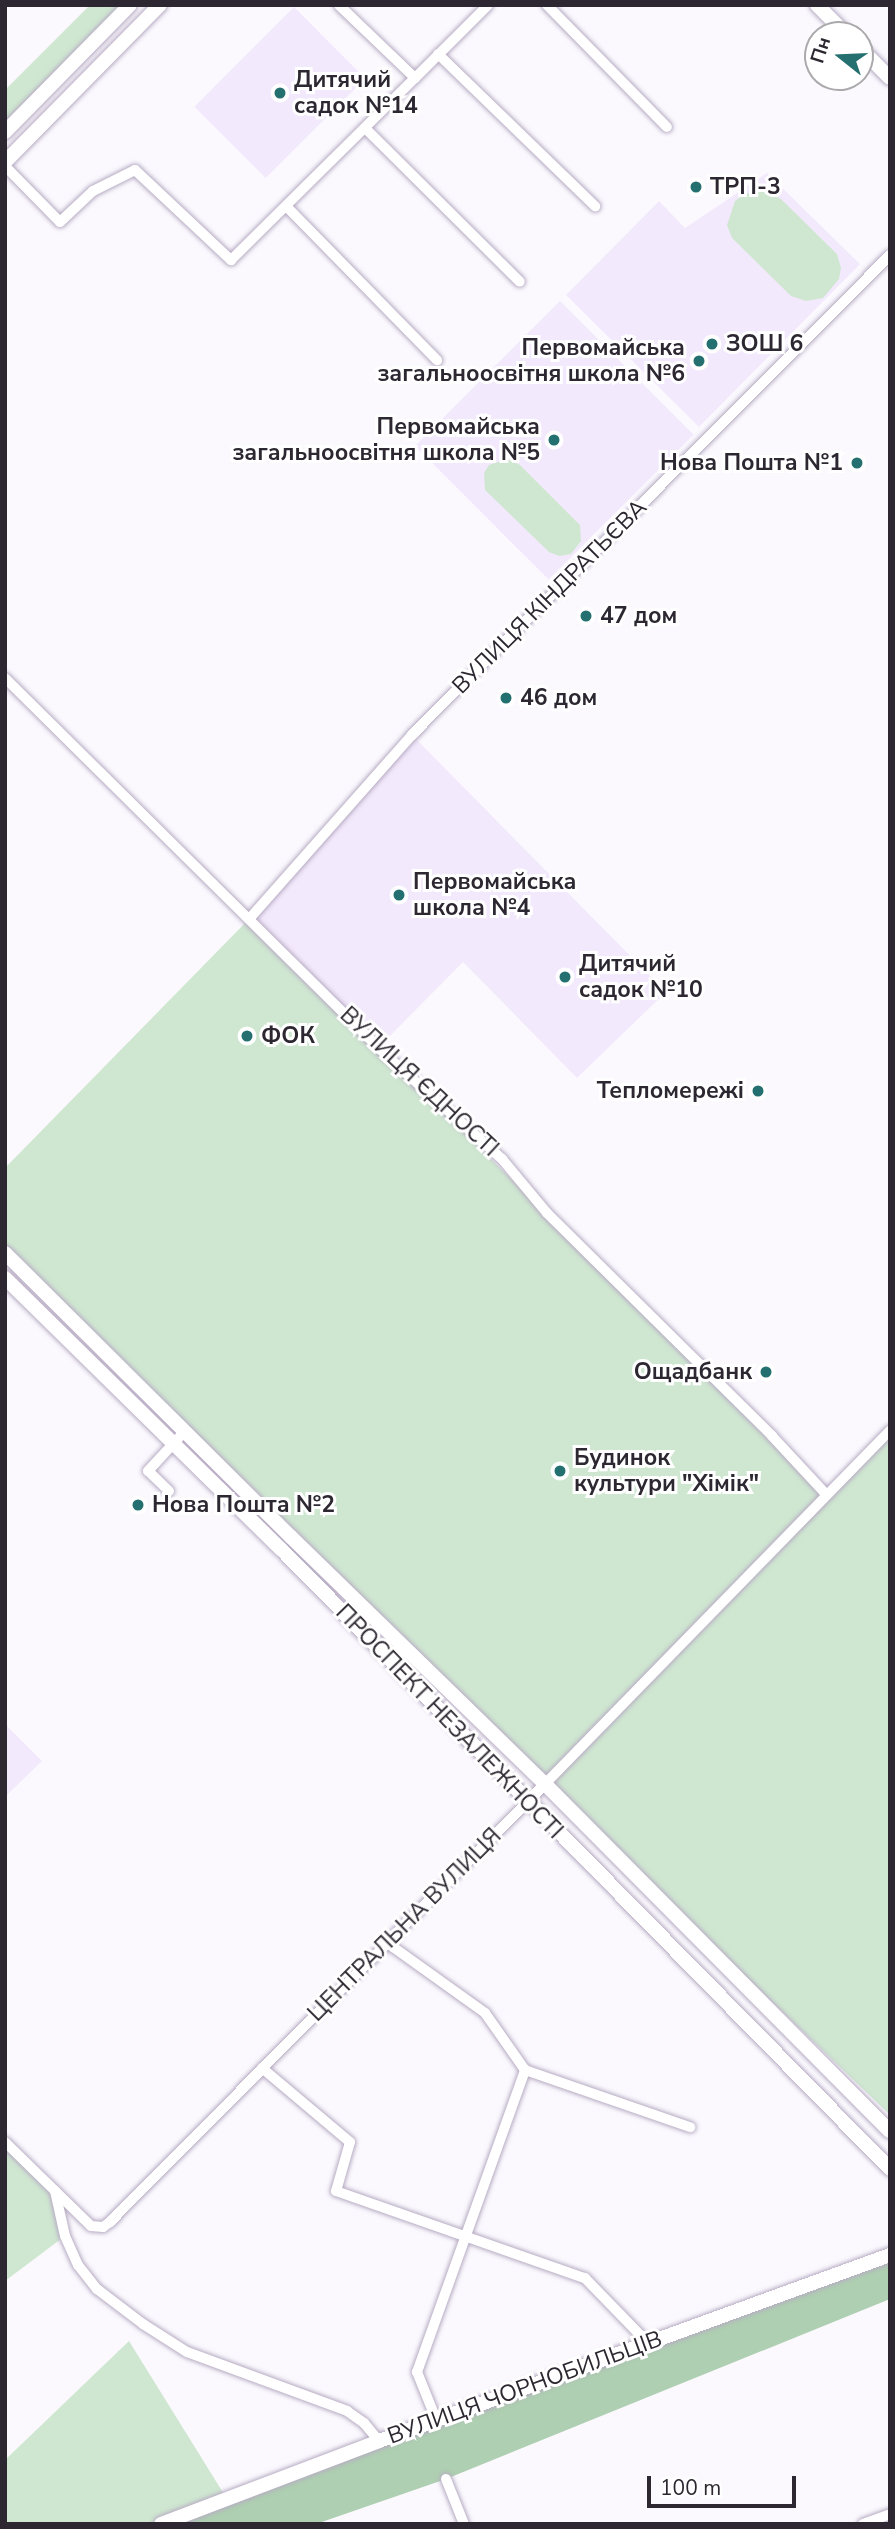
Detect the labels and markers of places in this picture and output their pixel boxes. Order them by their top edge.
place label: Дитячий садок №14 [294,66,418,120]
marker: Дитячий садок №14 [272,85,288,101]
place label: ТРП-3 [710,173,781,201]
marker: ТРП-3 [688,179,704,195]
place label: ЗОШ 6 [726,330,803,358]
place label: Первомайська загальноосвітня школа №6 [377,334,685,388]
marker: ЗОШ 6 [704,336,720,352]
marker: Первомайська загальноосвітня школа №6 [691,353,707,369]
place label: Первомайська загальноосвітня школа №5 [232,413,540,467]
marker: Первомайська загальноосвітня школа №5 [546,432,562,448]
place label: Нова Пошта №1 [660,449,843,477]
marker: Нова Пошта №1 [849,455,865,471]
place label: 47 дом [600,602,677,630]
marker: 47 дом [578,608,594,624]
place label: 46 дом [520,684,597,712]
marker: 46 дом [498,690,514,706]
place label: Первомайська школа №4 [413,868,576,922]
marker: Первомайська школа №4 [391,887,407,903]
place label: Дитячий садок №10 [579,950,703,1004]
marker: Дитячий садок №10 [557,969,573,985]
place label: ФОК [261,1022,315,1050]
marker: ФОК [239,1028,255,1044]
place label: Тепломережі [597,1077,744,1105]
marker: Тепломережі [750,1083,766,1099]
place label: Ощадбанк [634,1358,752,1386]
marker: Ощадбанк [758,1364,774,1380]
place label: Будинок культури "Хімік" [574,1444,759,1498]
marker: Будинок культури "Хімік" [552,1463,568,1479]
place label: Нова Пошта №2 [152,1491,335,1519]
marker: Нова Пошта №2 [130,1497,146,1513]

